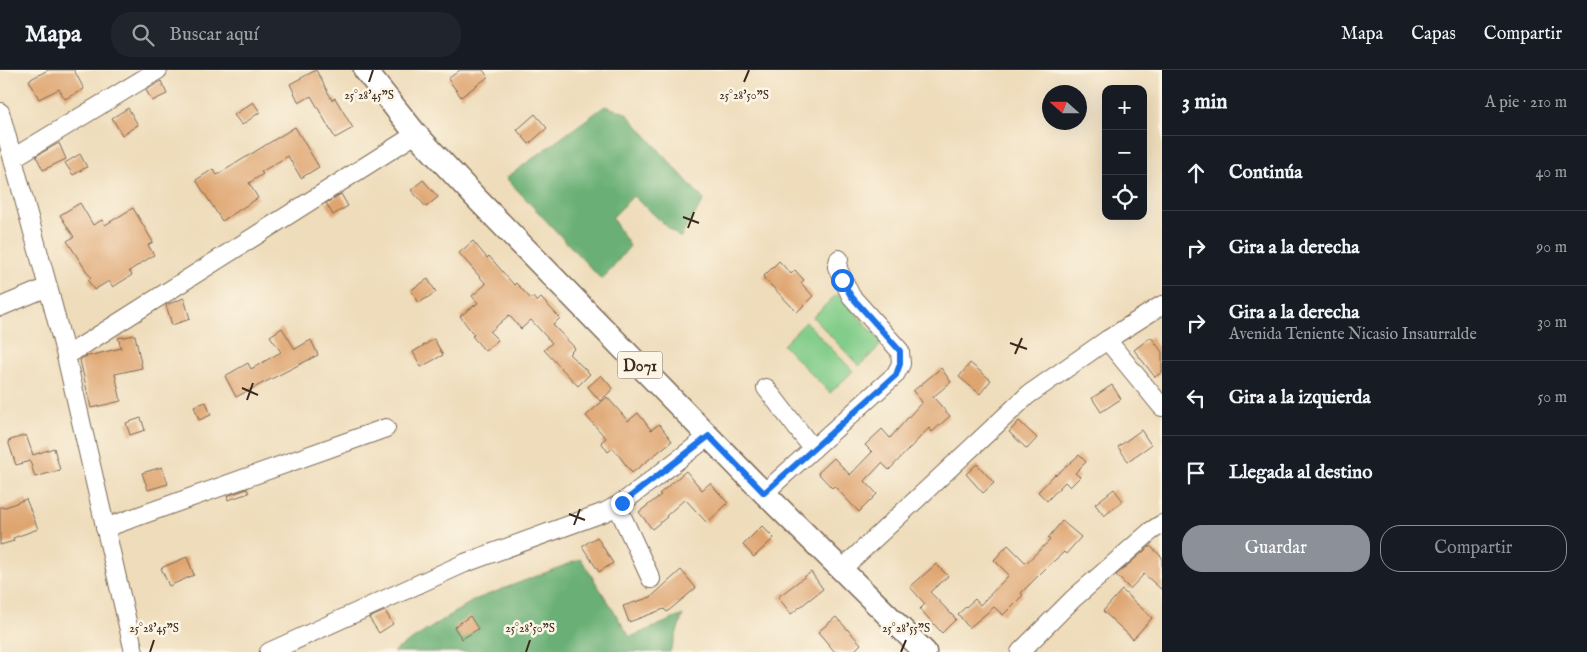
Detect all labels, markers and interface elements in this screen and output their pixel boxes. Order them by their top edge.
search box [111,12,461,57]
text: Mapa [25,19,81,50]
icon: search [129,21,157,49]
text: Buscar aquí [169,23,258,47]
text: Mapa [1341,23,1383,46]
text: Capas [1411,23,1456,46]
text: Compartir [1484,23,1562,46]
north arrow [1042,85,1087,130]
map controls [1102,85,1147,220]
button: + [1102,85,1147,130]
text: 25°28'45"S [344,88,394,103]
text: 25°28'50"S [719,88,769,103]
text: 3 min [1182,89,1227,116]
text: A pie · 210 m [1485,93,1567,113]
button: − [1102,130,1147,175]
icon: ahead [1182,159,1210,187]
text: Continúa [1229,161,1303,185]
text: 40 m [1535,163,1567,183]
button: locate [1102,175,1147,220]
icon: right [1182,234,1210,262]
text: Gira a la derecha [1229,236,1359,260]
text: 90 m [1536,238,1567,258]
route start [831,269,854,292]
text: Gira a la derecha [1229,301,1359,325]
icon: right [1182,309,1210,337]
text: 30 m [1537,313,1567,333]
text: Avenida Teniente Nicasio Insaurralde [1229,325,1477,345]
road number: D071 [618,352,662,378]
icon: left [1182,384,1210,412]
text: Gira a la izquierda [1229,386,1371,410]
text: 50 m [1538,388,1567,408]
icon: arrive [1182,459,1210,487]
text: Llegada al destino [1229,461,1372,485]
route end [611,492,634,515]
button: Guardar [1182,525,1370,572]
button: Compartir [1380,525,1567,572]
text: 25°28'45"S [129,621,179,636]
text: 25°28'50"S [505,621,555,636]
text: 25°28'55"S [882,621,930,636]

